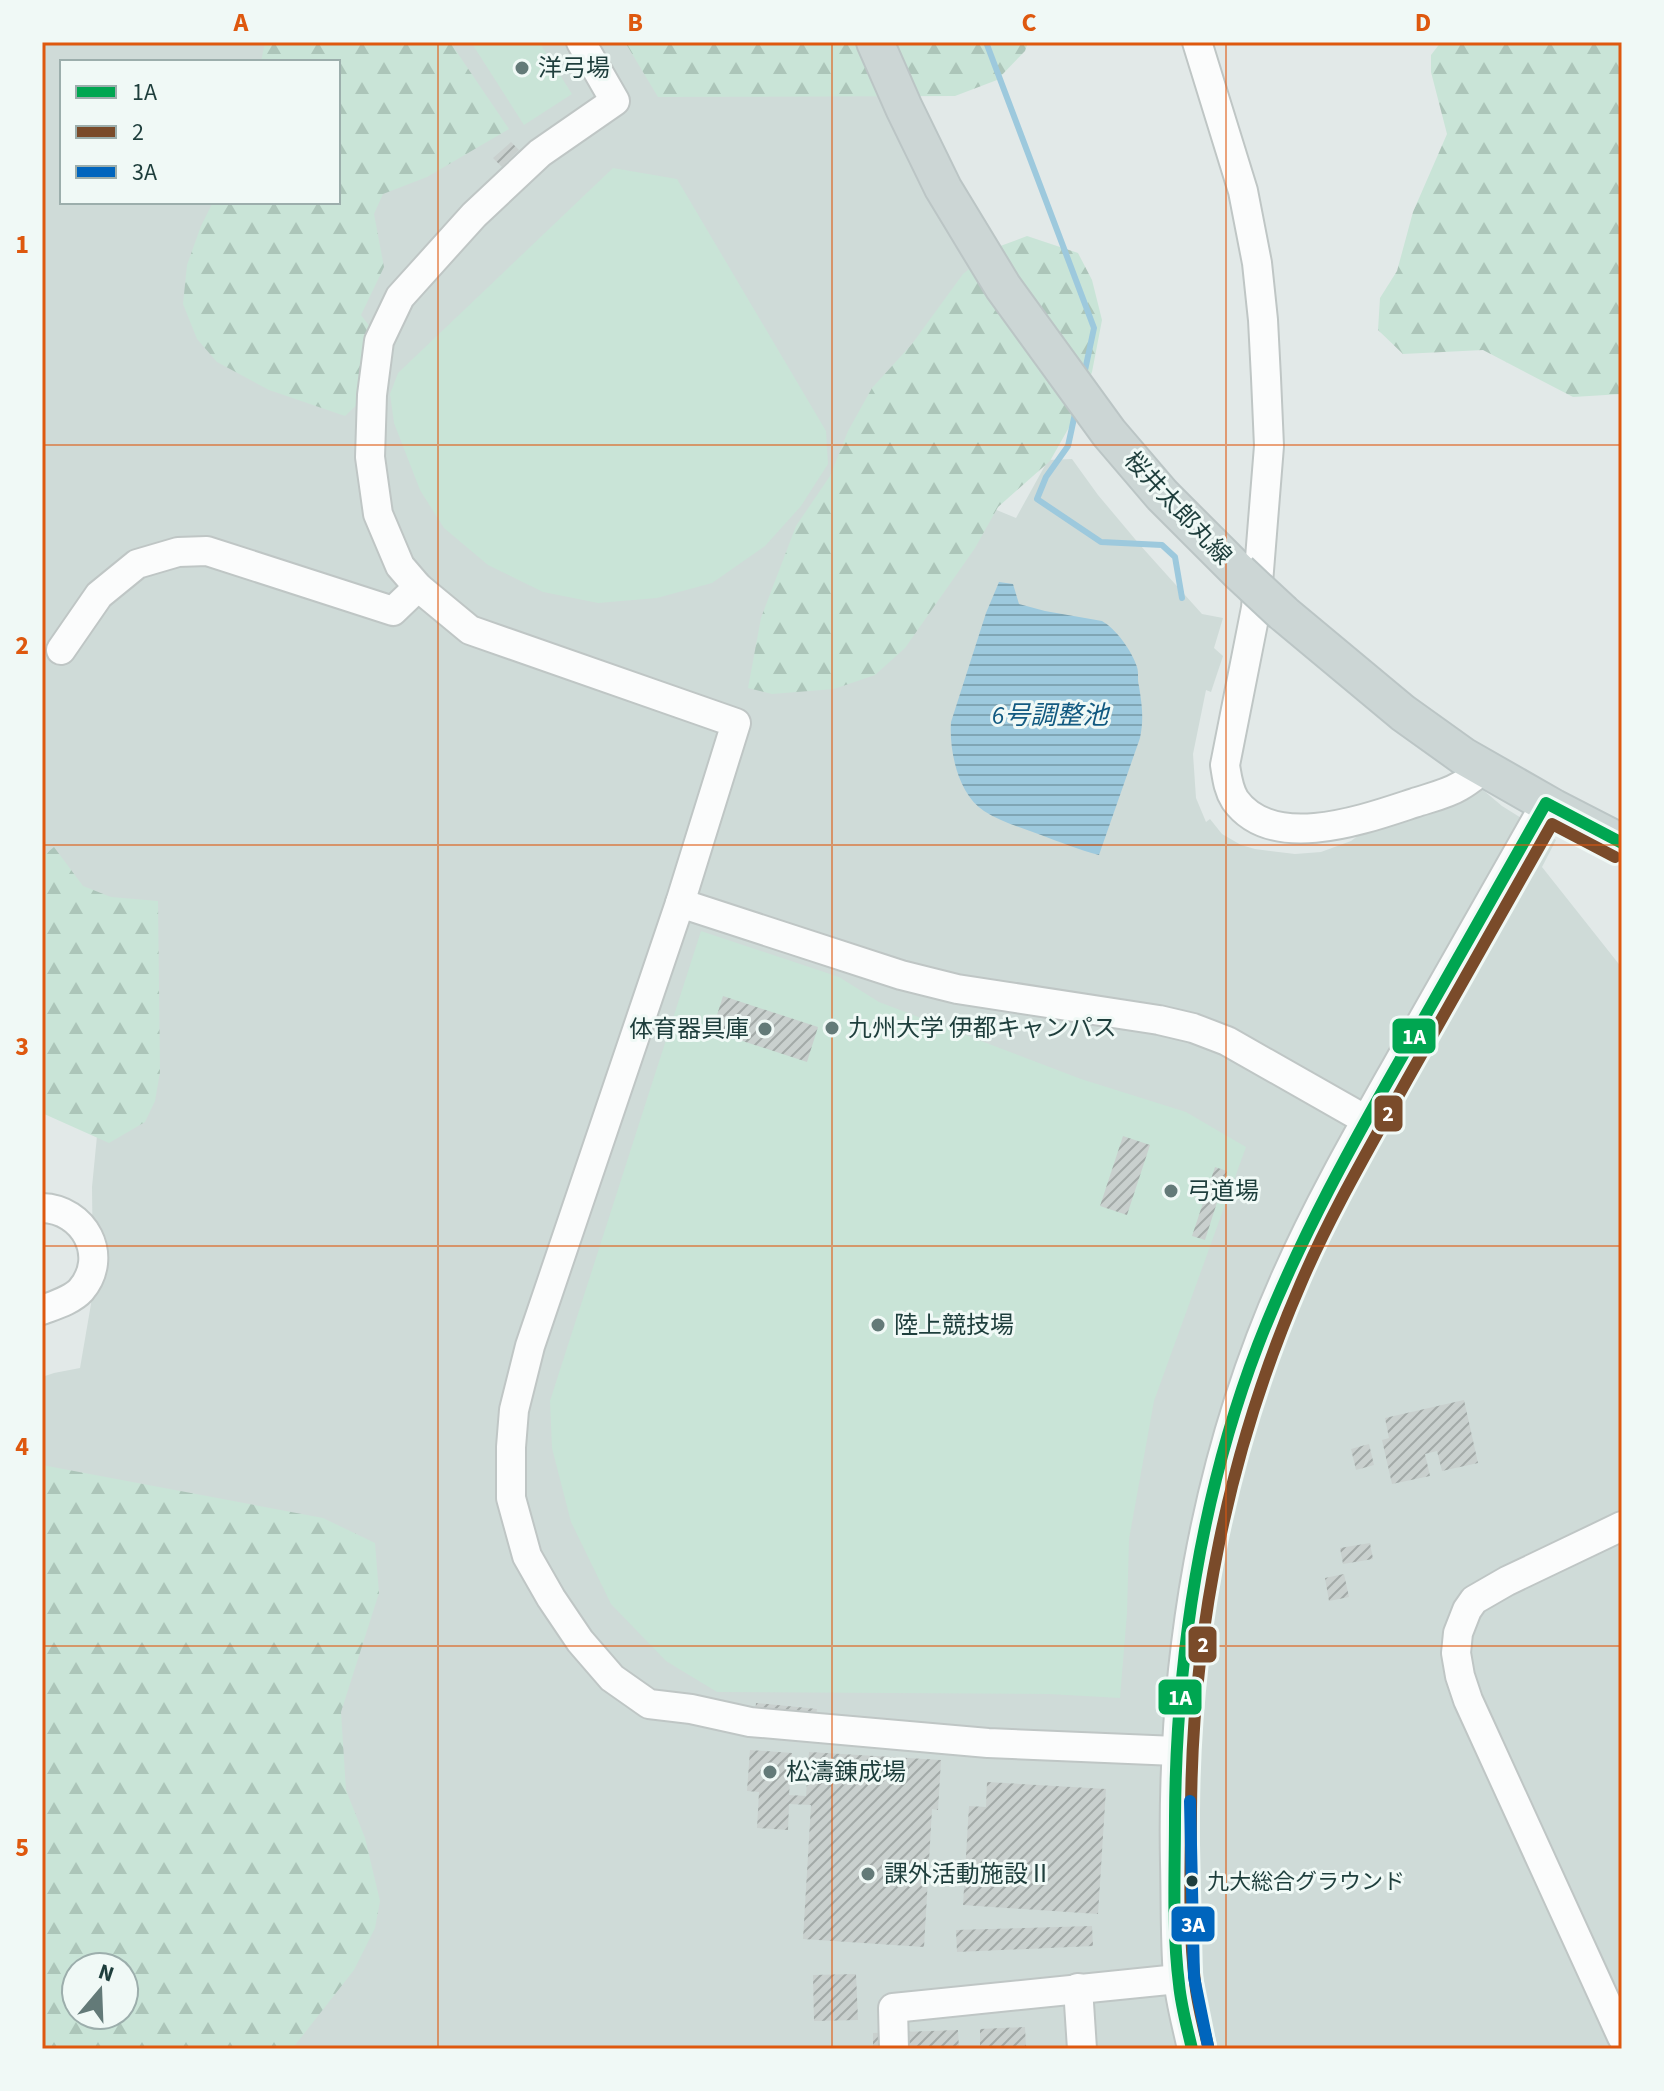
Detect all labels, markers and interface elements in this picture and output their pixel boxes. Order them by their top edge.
text: A [233,4,250,41]
text: B [627,4,643,41]
text: C [1021,4,1037,41]
text: D [1415,4,1431,41]
place label: 洋弓場 [538,51,610,86]
marker: 洋弓場 [513,59,531,77]
legend [60,60,340,204]
text: 1A [132,75,157,110]
text: 2 [132,115,144,150]
text: 3A [132,155,157,190]
text: 1 [15,226,29,263]
street label: 桜井太郎丸線 [1116,444,1240,573]
text: 2 [15,627,29,664]
water label: 6号調整池 [992,697,1111,734]
place label: 九州大学 伊都キャンパス [848,1011,1117,1046]
place label: 体育器具庫 [629,1012,749,1047]
line badge: 1A [1391,1017,1437,1055]
marker: 九州大学 伊都キャンパス [823,1019,841,1037]
marker: 体育器具庫 [756,1020,774,1038]
text: 1A [1402,1021,1426,1053]
text: 3 [15,1028,29,1065]
line badge: 2 [1373,1094,1404,1133]
text: 2 [1382,1098,1394,1130]
place label: 弓道場 [1187,1174,1259,1209]
marker: 弓道場 [1162,1182,1180,1200]
place label: 陸上競技場 [894,1308,1014,1343]
marker: 陸上競技場 [869,1316,887,1334]
text: 4 [15,1428,29,1465]
line badge: 2 [1187,1625,1218,1664]
text: 2 [1197,1629,1209,1661]
line badge: 1A [1157,1678,1203,1716]
text: 1A [1168,1682,1192,1714]
place label: 松濤錬成場 [786,1755,906,1790]
marker: 松濤錬成場 [761,1763,779,1781]
text: 5 [15,1829,29,1866]
place label: 課外活動施設Ⅱ [884,1857,1052,1892]
marker: 課外活動施設Ⅱ [859,1865,877,1883]
place label: 九大総合グラウンド [1207,1866,1405,1898]
marker: 九大総合グラウンド [1184,1873,1200,1889]
line badge: 3A [1170,1905,1216,1943]
text: 3A [1181,1909,1205,1941]
north arrow [60,1951,140,2031]
text: N [94,1956,118,1991]

